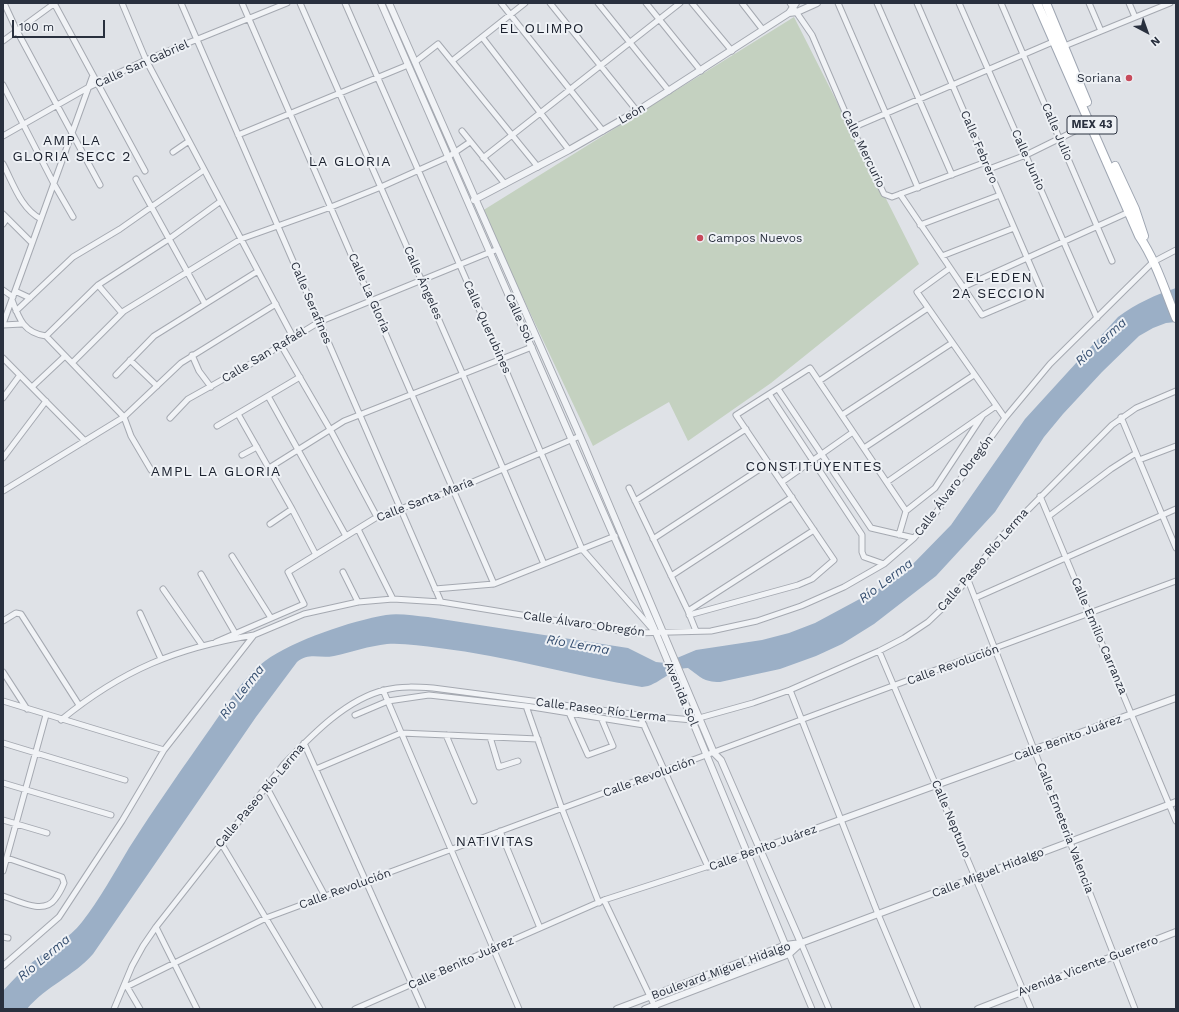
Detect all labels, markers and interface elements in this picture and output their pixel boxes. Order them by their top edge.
scale bar [14,12,107,38]
north arrow [1127,12,1167,52]
text: 100 m [19,20,54,34]
district label: EL OLIMPO [499,21,585,37]
text: N [1148,34,1163,49]
street label: Calle San Gabriel [93,37,191,91]
place label: Soriana [1077,71,1121,85]
marker: Soriana [1124,73,1134,83]
street label: León [616,100,648,128]
street label: Calle Julio [1038,101,1076,163]
street label: Calle Mercurio [838,108,888,190]
street label: Calle Febrero [957,108,1001,186]
road number: MEX 43 [1067,116,1117,134]
street label: Calle Junio [1008,127,1048,193]
district label: AMP LA GLORIA SECC 2 [13,133,131,166]
district label: LA GLORIA [309,154,391,170]
place label: Campos Nuevos [708,231,802,245]
marker: Campos Nuevos [695,233,705,243]
street label: Calle Ángeles [400,244,446,322]
street label: Calle La Gloria [345,251,393,335]
street label: Calle Serafines [287,260,335,346]
district label: EL EDEN 2A SECCION [952,270,1046,302]
street label: Calle Querubines [460,278,514,376]
street label: Calle Sol [502,291,536,345]
water label: Río Lerma [1072,315,1130,369]
street label: Calle San Rafaél [219,324,309,386]
street label: Calle Álvaro Obregón [911,433,997,539]
district label: CONSTITUYENTES [745,459,883,475]
district label: AMPL LA GLORIA [151,464,281,480]
street label: Calle Santa María [374,475,476,525]
street label: Calle Paseo Río Lerma [934,506,1032,614]
water label: Río Lerma [856,556,916,606]
street label: Calle Emilio Carranza [1068,575,1130,697]
street label: Calle Álvaro Obregón [522,608,646,640]
water label: Río Lerma [545,632,611,658]
street label: Calle Revolución [905,642,1001,688]
street label: Avenida Sol [661,660,701,728]
water label: Río Lerma [216,662,268,722]
street label: Calle Paseo Río Lerma [535,695,667,725]
street label: Calle Benito Juárez [1012,712,1124,764]
street label: Calle Paseo Río Lerma [212,741,308,851]
street label: Calle Revolución [601,754,697,800]
street label: Calle Emeteria Valencia [1033,761,1097,895]
street label: Calle Neptuno [928,778,974,860]
street label: Calle Benito Juárez [707,822,819,874]
district label: NATIVITAS [456,834,534,850]
street label: Calle Miguel Hidalgo [930,845,1046,901]
street label: Calle Revolución [297,866,393,912]
water label: Río Lerma [15,932,73,984]
street label: Calle Benito Juárez [406,933,516,993]
street label: Avenida Vicente Guerrero [1016,933,1160,999]
street label: Boulevard Miguel Hidalgo [649,939,793,1003]

